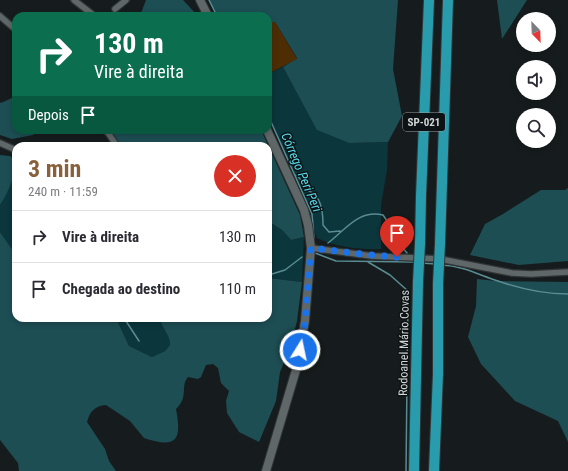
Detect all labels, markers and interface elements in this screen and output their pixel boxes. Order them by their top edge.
north arrow [516,12,556,52]
map controls [516,12,556,148]
text: 130 m [94,27,164,60]
icon: right [28,28,80,80]
button: sound [516,60,556,100]
text: Vire à direita [94,61,184,82]
icon: arrive [77,104,99,126]
text: Depois [28,106,69,124]
button: search [516,108,556,148]
road number: SP-021 [403,113,445,131]
water label: Córrego Peri Peri [278,130,325,214]
text: 3 min [28,155,81,183]
button: close [214,155,256,197]
text: 240 m · 11:59 [28,184,98,199]
pin [380,216,414,257]
icon: arrive [386,222,408,244]
icon: right [28,226,50,248]
text: Vire à direita [62,228,139,246]
text: 130 m [219,228,256,246]
icon: arrive [28,278,50,300]
text: Chegada ao destino [62,280,180,298]
text: 110 m [219,280,256,298]
street label: Rodoanel Mário Covas [396,290,412,396]
position arrow [279,329,321,371]

